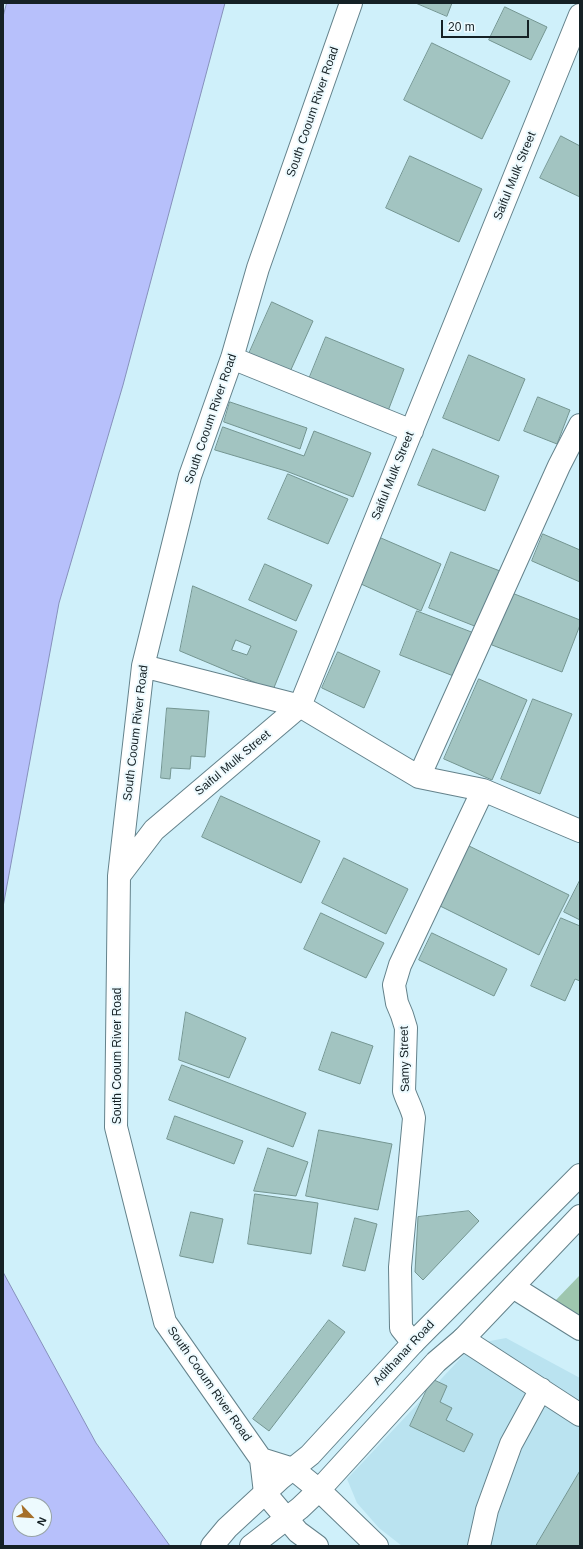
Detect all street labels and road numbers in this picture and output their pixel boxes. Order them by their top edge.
street label: South Cooum River Road [284,45,342,179]
street label: Saiful Mulk Street [491,130,539,222]
street label: South Cooum River Road [182,352,240,486]
street label: Saiful Mulk Street [369,430,417,522]
street label: South Cooum River Road [121,664,151,802]
street label: Saiful Mulk Street [192,727,274,799]
street label: South Cooum River Road [111,988,125,1124]
street label: Samy Street [397,1026,413,1092]
street label: Adithanar Road [370,1318,438,1388]
street label: South Cooum River Road [164,1324,254,1444]

